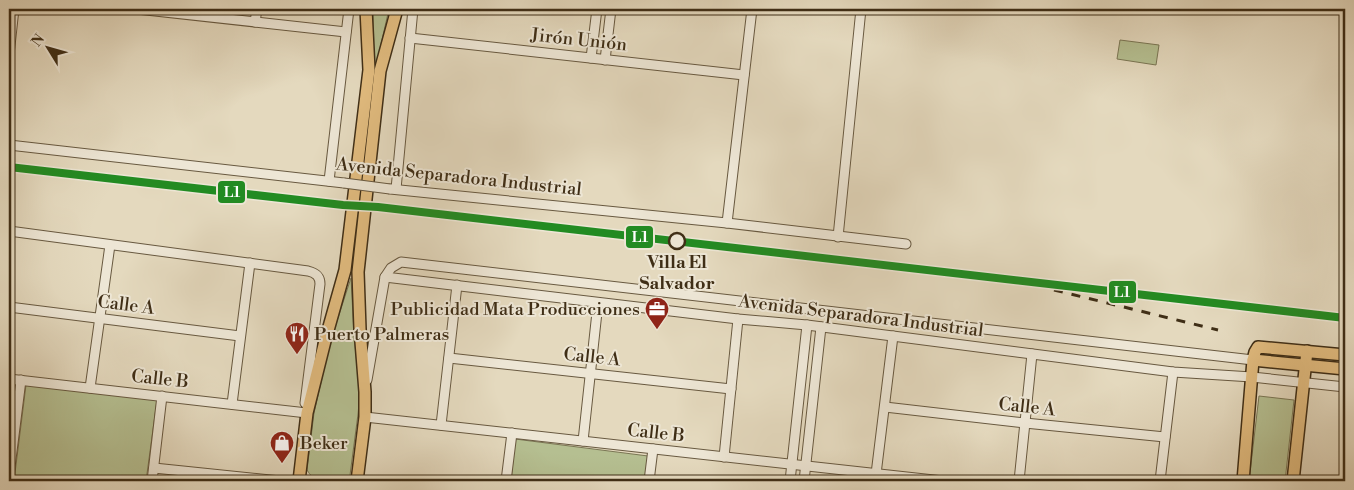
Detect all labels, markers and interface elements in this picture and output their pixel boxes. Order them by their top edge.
north arrow [22,22,72,72]
street label: Jirón Unión [529,23,629,57]
text: N [28,31,49,51]
street label: Avenida Separadora Industrial [334,153,583,201]
line badge: L1 [217,180,246,204]
text: L1 [224,184,240,202]
line badge: L1 [625,225,654,249]
text: L1 [632,229,648,247]
marker: Villa El Salvador [668,232,686,250]
place label: Villa El Salvador [639,251,715,295]
line badge: L1 [1108,280,1137,304]
text: L1 [1114,284,1130,302]
street label: Avenida Separadora Industrial [736,289,985,343]
street label: Calle A [96,290,156,320]
office icon: Publicidad Mata Producciones [644,296,670,330]
place label: Publicidad Mata Producciones [391,298,640,321]
restaurant icon: Puerto Palmeras [284,321,310,355]
place label: Puerto Palmeras [314,323,450,346]
street label: Calle A [562,343,622,371]
street label: Calle B [130,365,190,393]
street label: Calle A [997,393,1057,421]
street label: Calle B [626,419,686,447]
shop icon: Beker [269,430,295,464]
place label: Beker [299,432,348,455]

